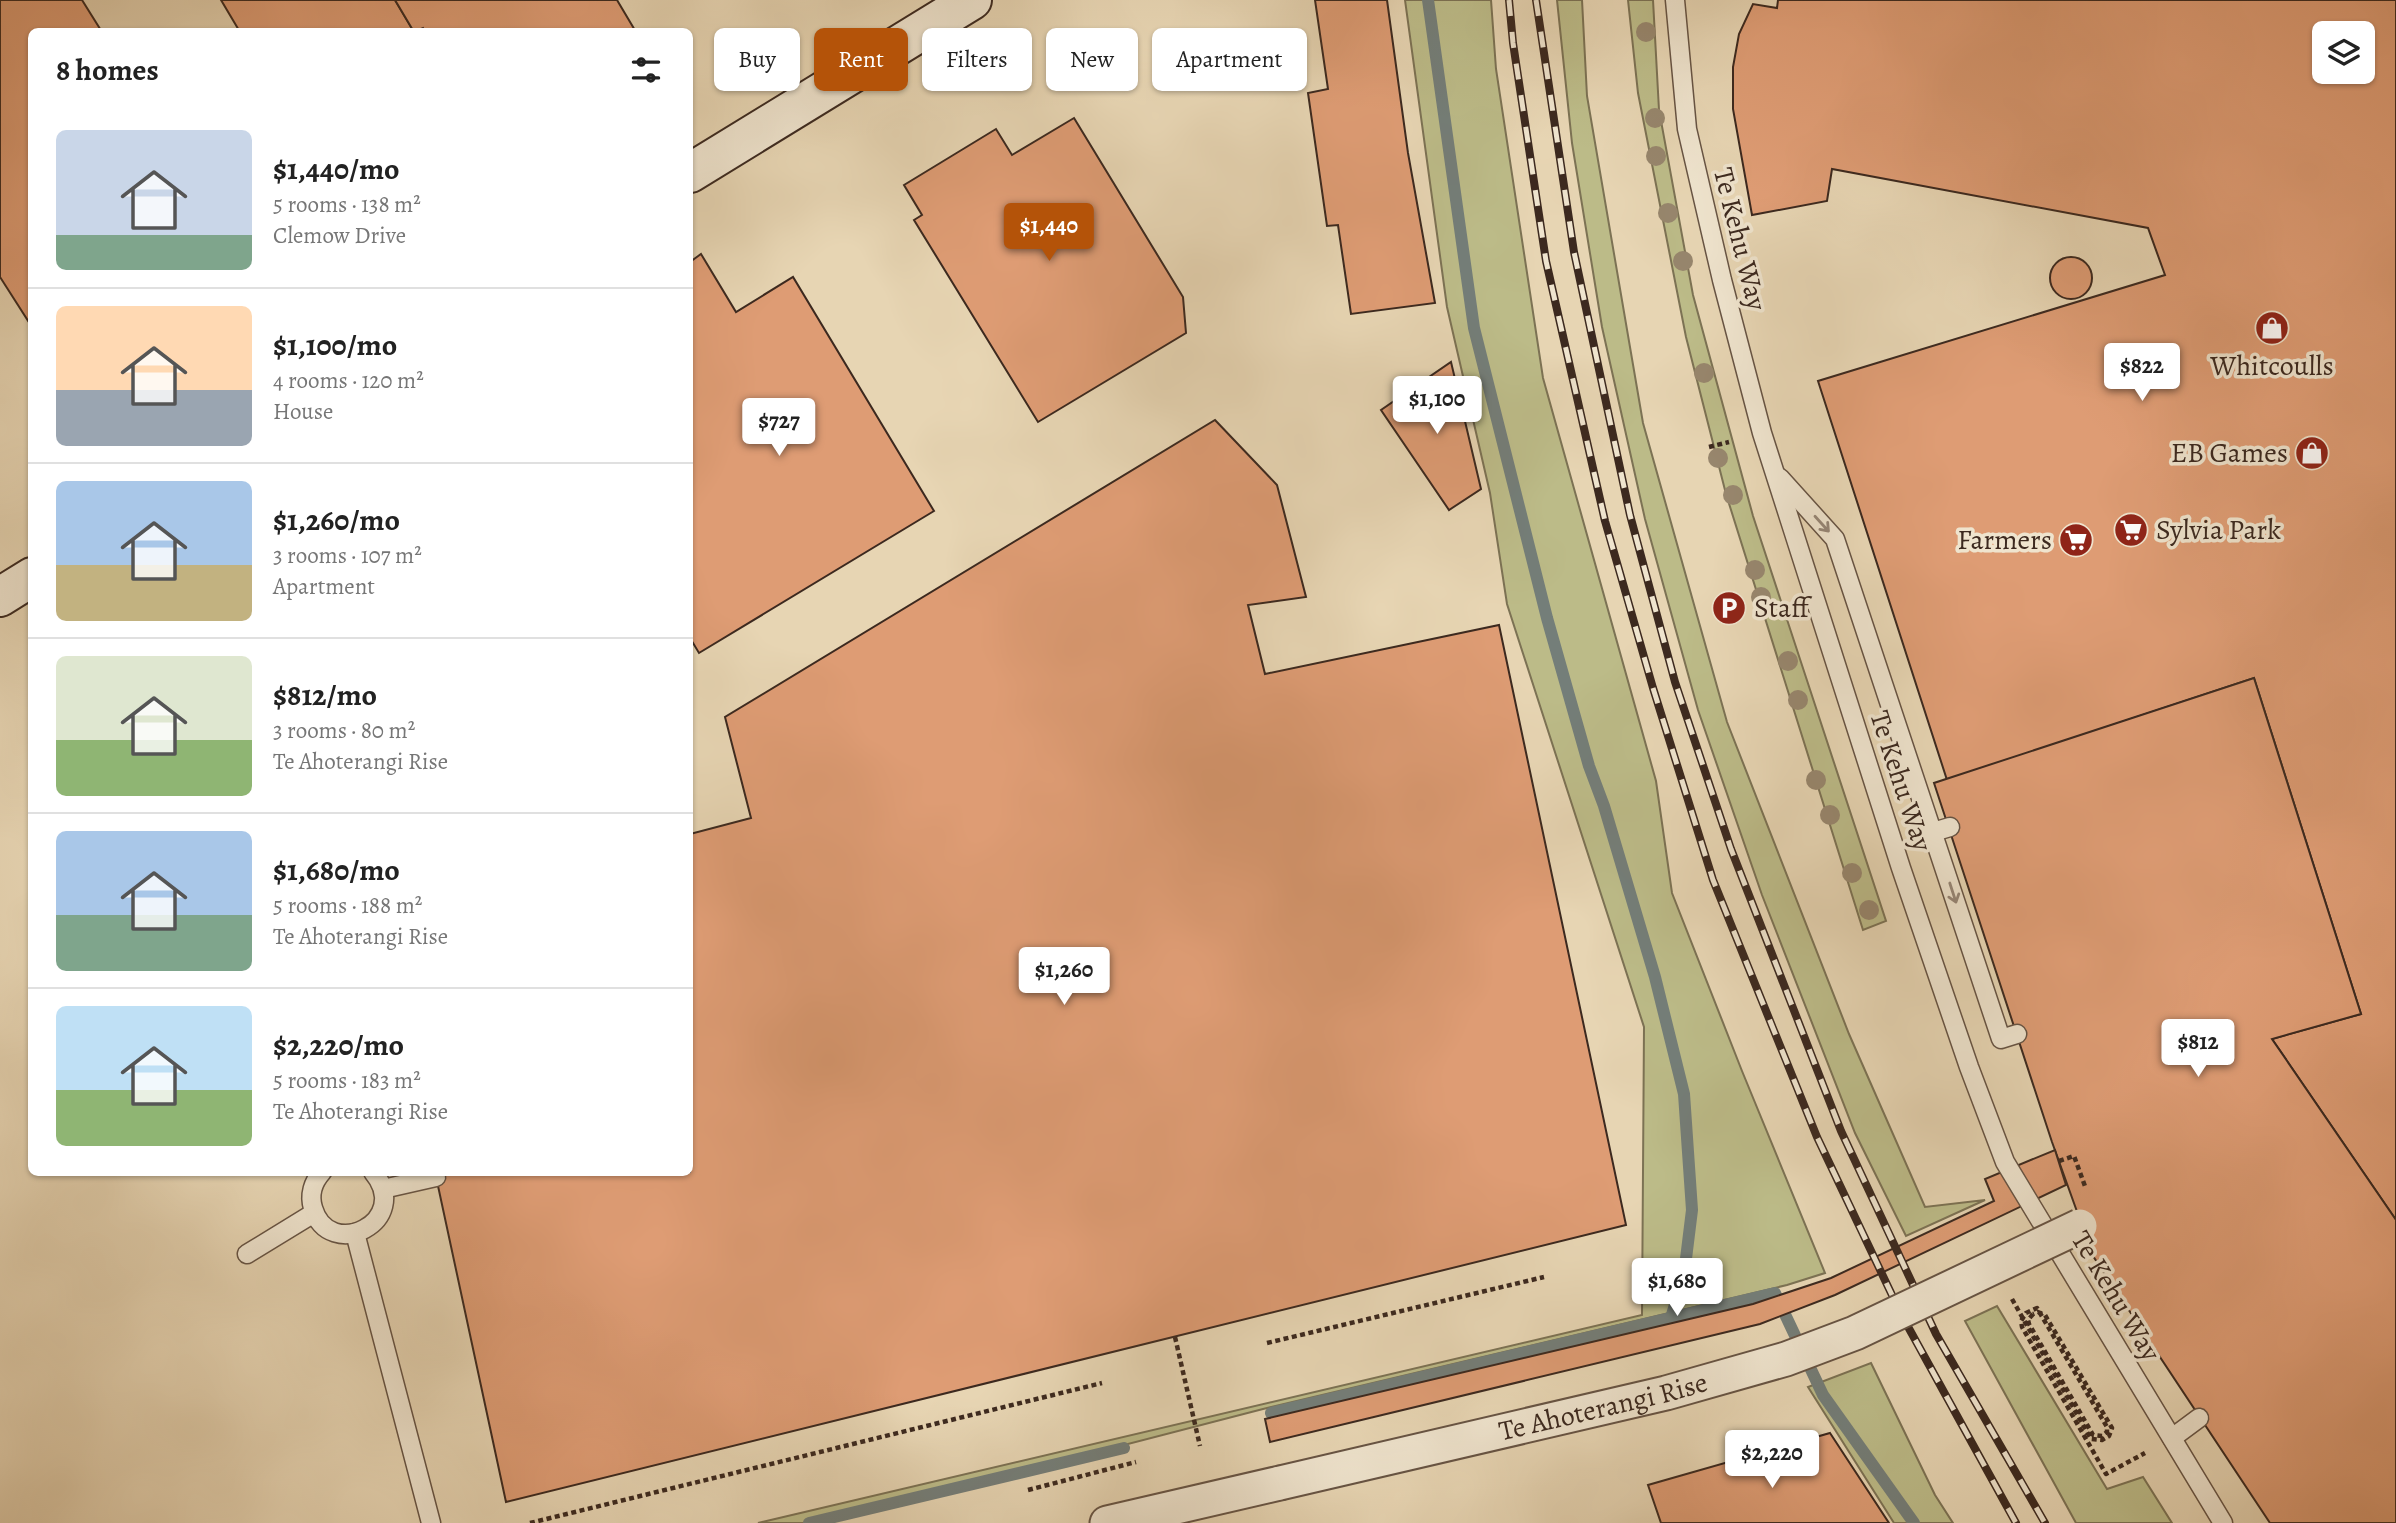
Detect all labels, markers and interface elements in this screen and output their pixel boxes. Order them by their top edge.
map controls [2312,21,2375,84]
button: layers [2312,21,2375,84]
chip: Buy [714,28,800,91]
chip: Rent [814,28,908,91]
chip: Filters [922,28,1032,91]
chip: New [1046,28,1138,91]
chip: Apartment [1152,28,1307,91]
text: 8 homes [56,50,159,90]
icon: filters [627,51,665,89]
text: $1,440/mo [273,149,400,189]
icon: home [112,158,196,242]
street label: Te Kehu Way [1704,164,1776,315]
text: 5 rooms · 138 m² [273,189,421,220]
pin: $1,440 [992,204,1106,263]
text: $1,440 [1020,210,1078,241]
text: Clemow Drive [273,220,406,251]
shop icon: Whitcoulls [2253,309,2291,347]
text: $1,100/mo [273,325,397,365]
icon: home [112,334,196,418]
pin: $822 [2101,344,2183,403]
place label: Whitcoulls [2209,347,2334,385]
text: $822 [2120,350,2164,381]
text: 4 rooms · 120 m² [273,365,424,396]
pin: $1,100 [1380,376,1494,436]
text: $1,100 [1409,383,1465,414]
text: House [273,396,333,427]
pin: $727 [738,398,820,458]
text: $727 [758,405,800,436]
place label: EB Games [2171,434,2288,472]
shop icon: EB Games [2293,434,2331,472]
text: $1,260/mo [273,500,400,540]
icon: home [112,509,196,593]
supermarket icon: Sylvia Park [2112,511,2150,549]
place label: Sylvia Park [2156,511,2281,549]
one-way arrow [1813,514,1829,532]
place label: Farmers [1957,521,2052,559]
supermarket icon: Farmers [2057,521,2095,559]
text: 3 rooms · 107 m² [273,540,422,571]
text: Apartment [273,571,375,602]
parking icon: Staff [1710,589,1748,627]
place label: Staff [1754,589,1813,627]
text: $812/mo [273,675,377,715]
icon: home [112,684,196,768]
street label: Te Kehu Way [1860,706,1942,857]
text: 3 rooms · 80 m² [273,715,415,746]
text: Te Ahoterangi Rise [273,746,448,777]
text: $1,680/mo [273,850,400,890]
icon: home [112,859,196,943]
one-way arrow [1947,882,1960,904]
text: 5 rooms · 188 m² [273,890,422,921]
text: Te Ahoterangi Rise [273,921,448,952]
pin: $1,260 [1007,948,1121,1007]
text: $1,260 [1035,954,1093,985]
pin: $812 [2157,1020,2239,1079]
text: $2,220/mo [273,1025,404,1065]
text: $812 [2177,1026,2219,1057]
icon: home [112,1034,196,1118]
text: 5 rooms · 183 m² [273,1065,421,1096]
text: Te Ahoterangi Rise [273,1096,448,1127]
street label: Te Kehu Way [2062,1224,2170,1369]
pin: $1,680 [1620,1258,1734,1318]
text: $1,680 [1648,1265,1706,1296]
street label: Te Ahoterangi Rise [1495,1363,1712,1450]
pin: $2,220 [1715,1430,1829,1490]
text: $2,220 [1741,1437,1803,1468]

